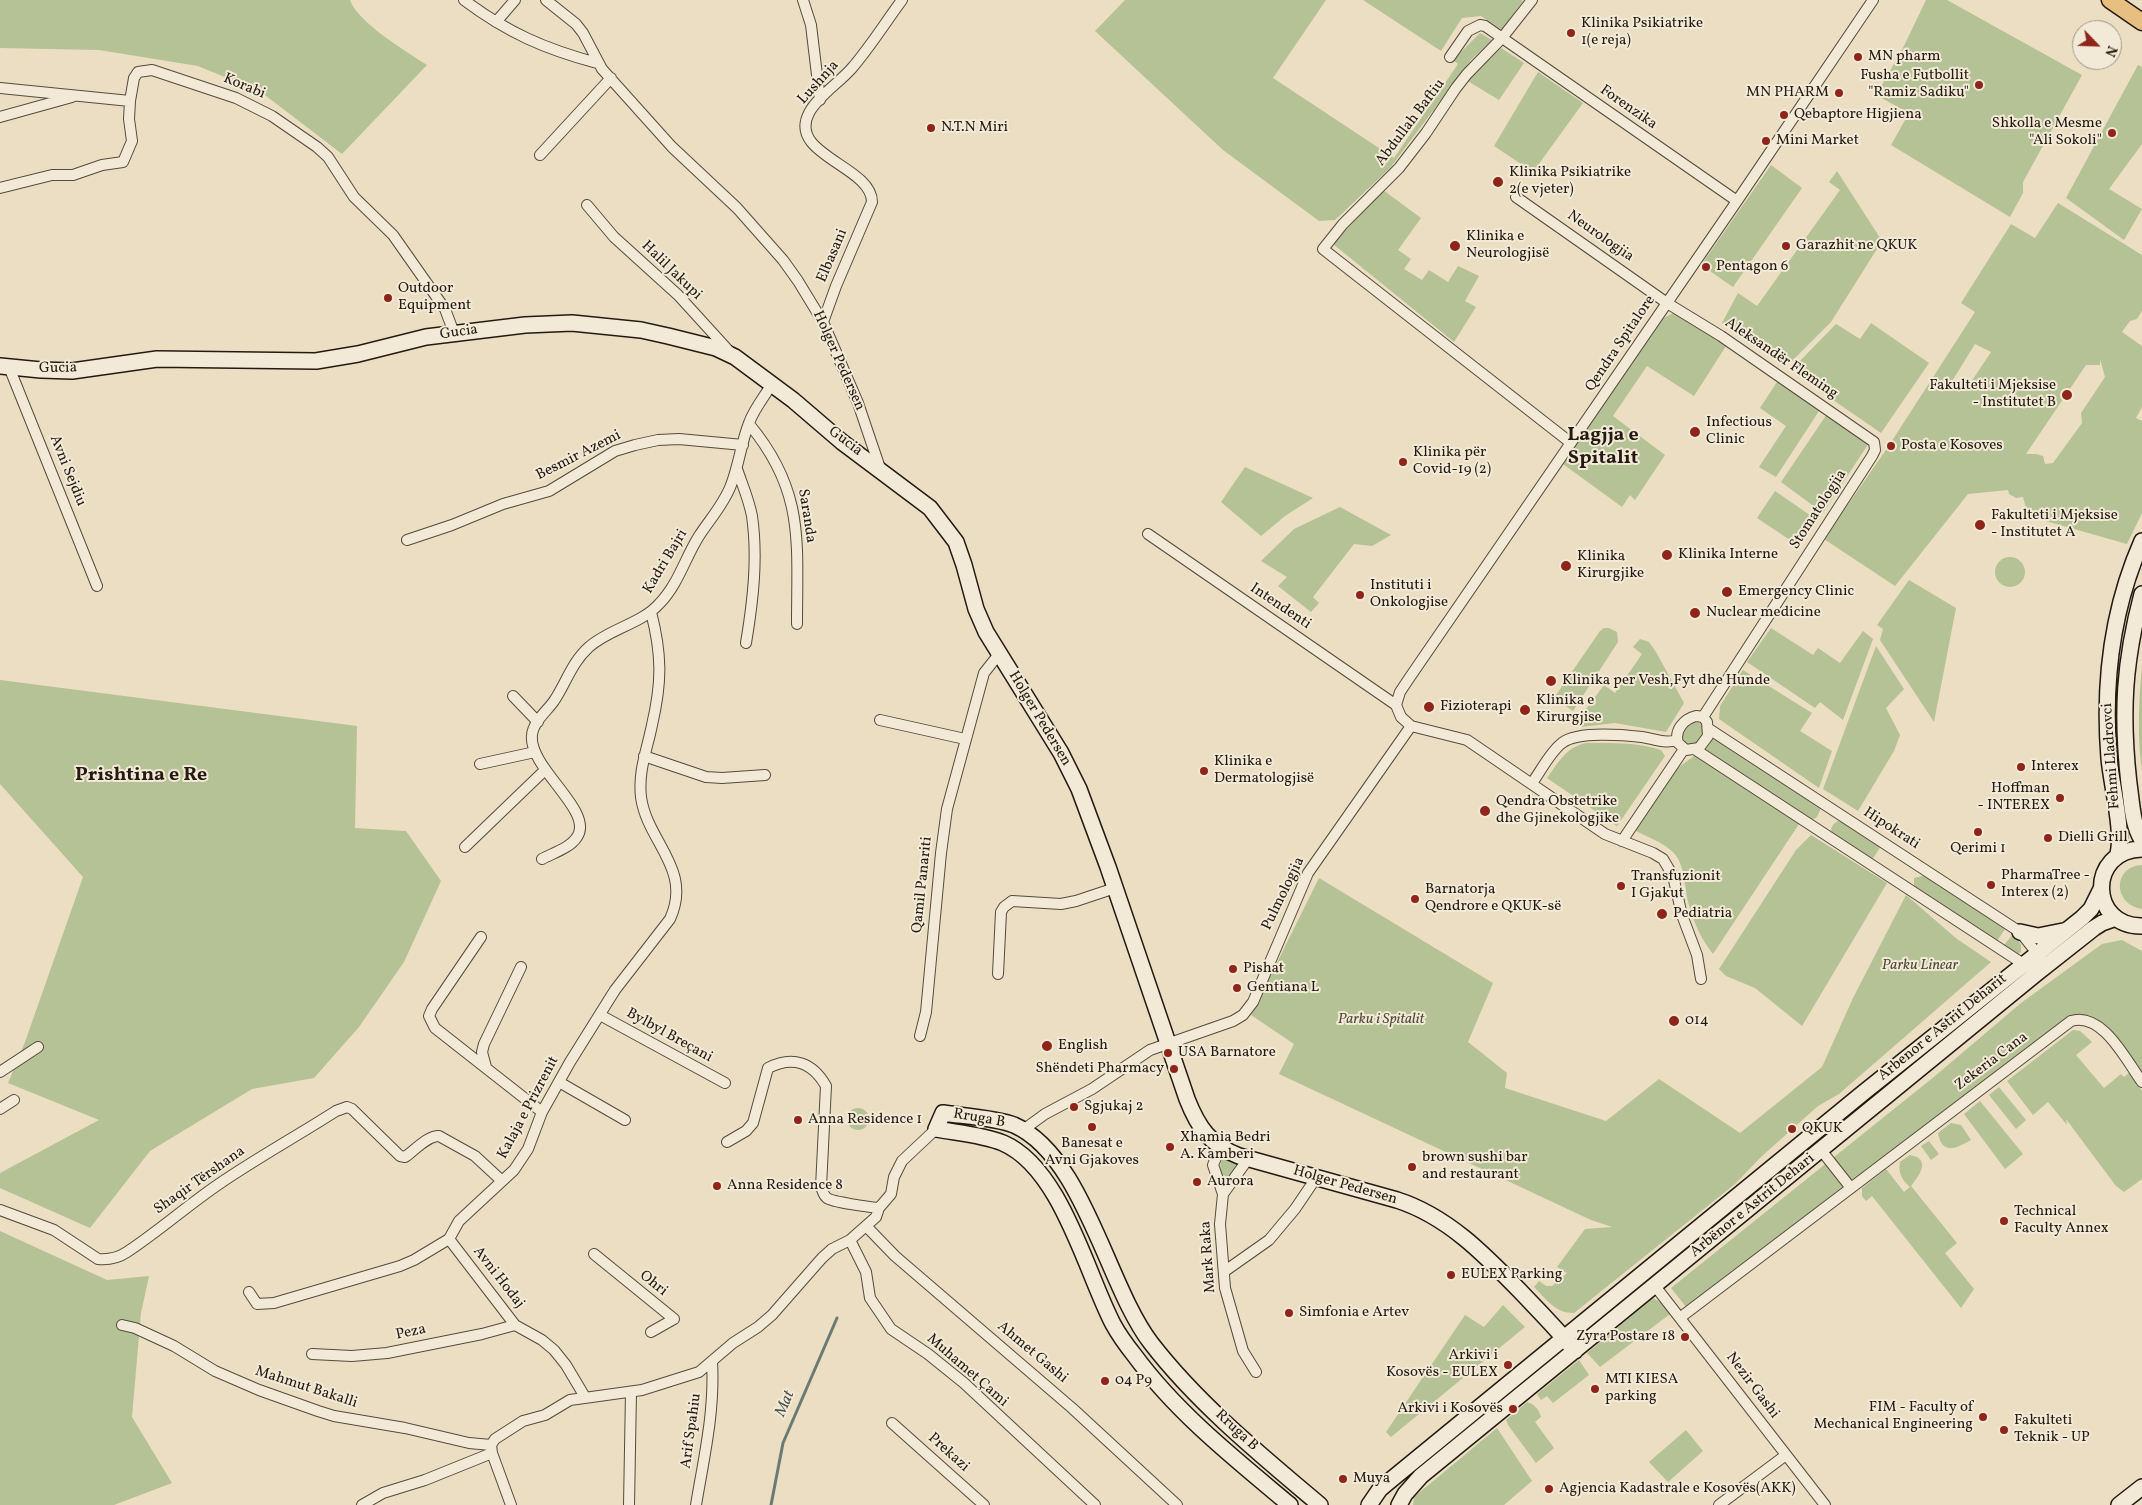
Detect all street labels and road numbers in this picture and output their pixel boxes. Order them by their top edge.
street label: Lushnja [795,57,843,109]
street label: Korabi [220,70,268,104]
street label: Abdullah Baftiu [1372,76,1450,170]
street label: Forenzika [1596,82,1660,134]
street label: Neurologjia [1563,207,1637,267]
street label: Elbasani [814,226,852,286]
street label: Halil Jakupi [637,238,705,304]
street label: Qendra Spitalore [1582,292,1660,396]
street label: Holger Pedersen [808,308,868,414]
street label: Aleksandër Fleming [1721,315,1841,403]
street label: Gucia [439,321,479,345]
street label: Gucia [39,360,77,378]
street label: Gucia [824,423,866,461]
street label: Besmir Azemi [534,427,624,485]
street label: Avni Sejdiu [45,433,89,509]
street label: Stomatologjia [1787,467,1851,553]
street label: Saranda [793,488,819,544]
street label: Kadri Bajri [640,527,692,597]
street label: Intendenti [1246,580,1314,634]
street label: Holger Pedersen [1004,668,1074,770]
street label: Fehmi Lladrovci [2099,702,2125,810]
street label: Hipokrati [1859,804,1923,854]
street label: Qamil Panariti [909,836,937,934]
street label: Pulmologjia [1259,854,1309,934]
street label: Arbenor e Astrit Deharit [1875,971,2011,1085]
street label: Bylbyl Breçani [623,1005,715,1067]
street label: Zekeria Cana [1952,1029,2032,1095]
street label: Kalaja e Prizrenit [494,1054,564,1162]
street label: Rruga B [952,1106,1006,1132]
street label: Shaqir Tërshana [151,1143,249,1219]
street label: Arbënor e Astrit Dehari [1687,1150,1819,1262]
street label: Holger Pedersen [1291,1163,1399,1209]
street label: Mark Raka [1198,1220,1220,1294]
street label: Avni Hodaj [468,1243,528,1313]
street label: Ohri [635,1267,671,1301]
street label: Ahmet Gashi [993,1318,1071,1388]
street label: Peza [394,1321,428,1345]
street label: Muhamet Çami [923,1331,1011,1411]
street label: Nezir Gashi [1721,1349,1783,1423]
street label: Mahmut Bakalli [253,1363,359,1413]
street label: Arif Spahiu [678,1392,706,1470]
street label: Rruga B [1211,1407,1261,1455]
street label: Prekazi [923,1430,973,1476]

